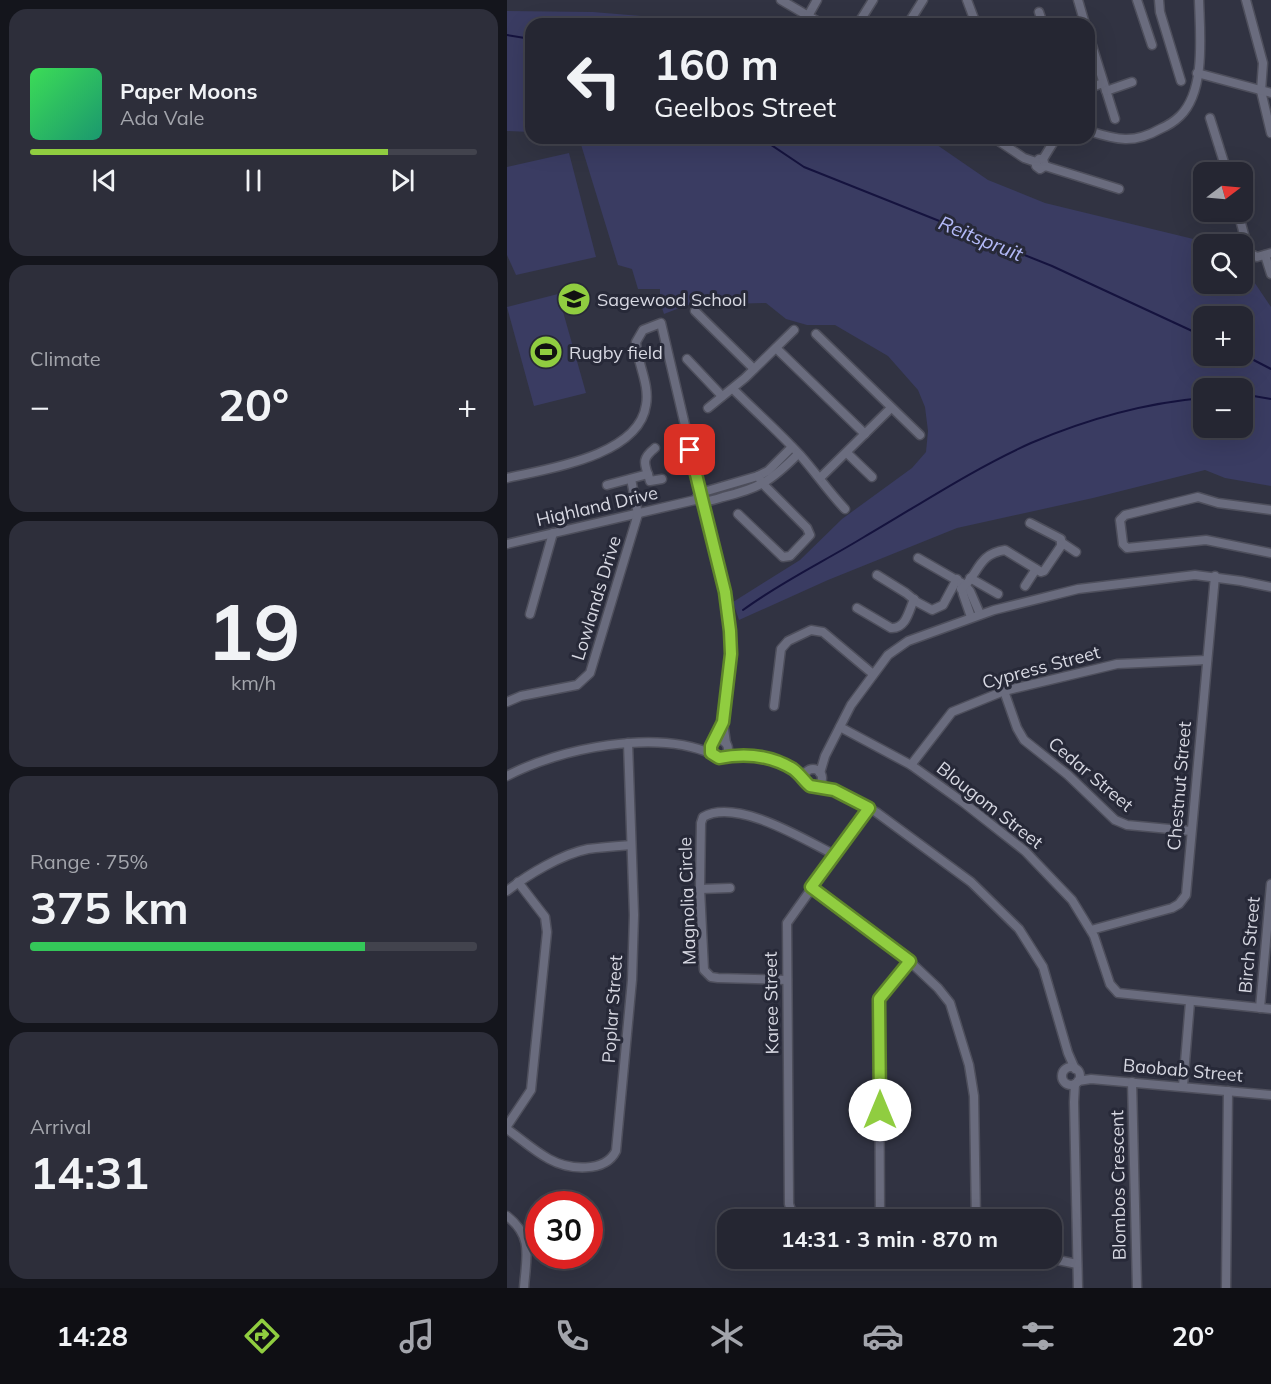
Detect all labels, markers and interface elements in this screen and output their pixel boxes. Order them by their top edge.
text: 160 m [654,38,779,91]
icon: left [555,42,633,120]
text: Paper Moons [120,77,258,105]
text: Geelbos Street [654,90,836,124]
text: Ada Vale [120,105,204,130]
north arrow [1193,162,1253,222]
map controls [1193,162,1253,438]
icon: previous [88,164,121,197]
icon: pause [237,164,270,197]
icon: next [386,164,419,197]
water label: Reitspruit [935,210,1028,267]
button: search [1193,234,1253,294]
school or university icon: Sagewood School [556,281,592,317]
place label: Sagewood School [597,288,747,311]
button: + [1193,306,1253,366]
sports icon: Rugby field [528,334,564,370]
place label: Rugby field [569,341,663,364]
text: Climate [30,346,101,371]
text: 20° [218,376,289,432]
button: − [1193,378,1253,438]
text: − [30,385,50,426]
text: + [457,385,477,426]
pin [664,424,715,475]
icon: arrive [673,433,706,466]
street label: Highland Drive [534,481,660,531]
street label: Lowlands Drive [566,533,626,663]
text: 19 [207,582,300,680]
street label: Cypress Street [980,640,1102,694]
text: km/h [231,670,276,695]
street label: Chestnut Street [1162,720,1196,852]
street label: Cedar Street [1044,732,1138,816]
street label: Blougom Street [932,756,1048,854]
street label: Magnolia Circle [673,837,701,965]
text: Range · 75% [30,849,148,874]
text: 375 km [30,879,189,935]
street label: Birch Street [1233,896,1265,994]
street label: Karee Street [759,951,783,1055]
street label: Poplar Street [597,954,627,1064]
street label: Baobab Street [1122,1053,1244,1087]
position arrow [848,1078,912,1142]
street label: Blombos Crescent [1105,1110,1131,1260]
text: Arrival [30,1114,91,1139]
text: 14:31 [30,1144,149,1200]
speed limit sign: 30 [525,1191,603,1269]
text: 14:31 · 3 min · 870 m [781,1225,998,1253]
icon: directions [241,1315,283,1357]
icon: music [396,1315,438,1357]
icon: phone [551,1315,593,1357]
icon: climate [706,1315,748,1357]
icon: car [862,1315,904,1357]
icon: filters [1017,1315,1059,1357]
text: 14:28 [57,1319,128,1353]
text: 20° [1172,1319,1214,1353]

